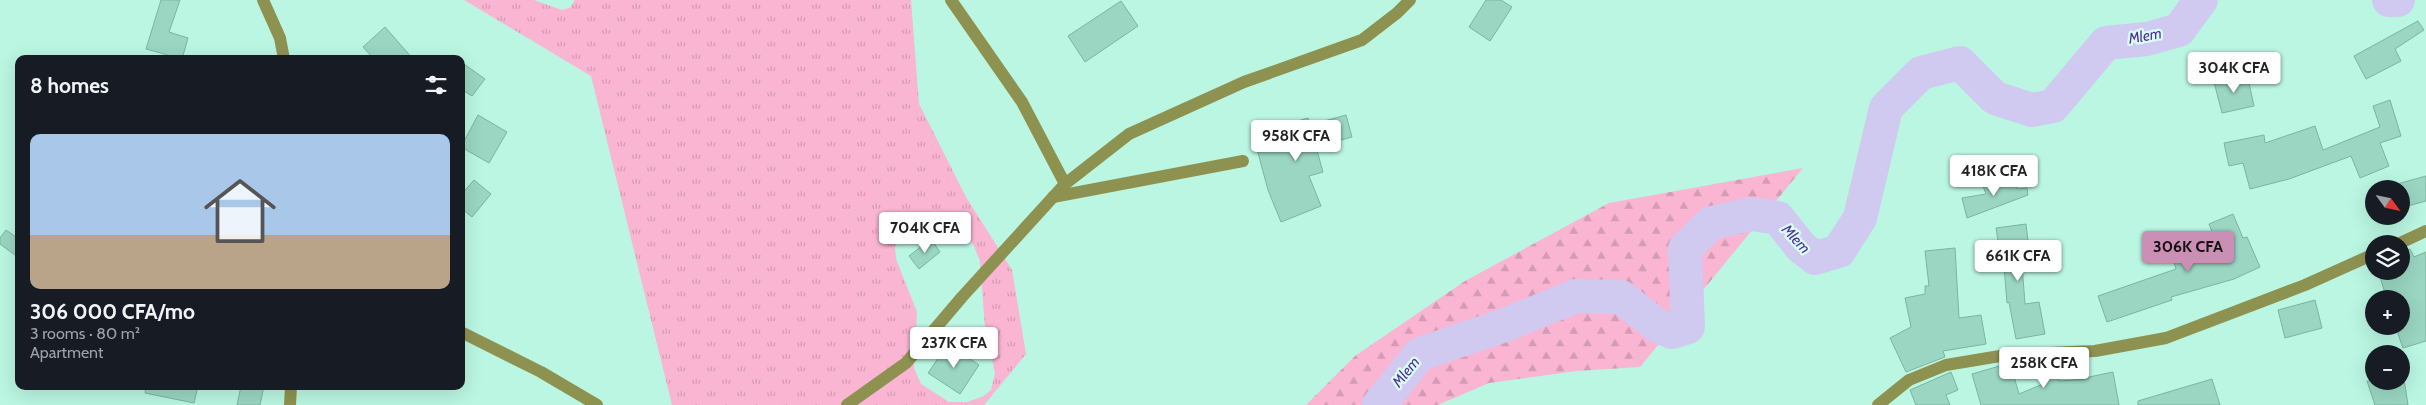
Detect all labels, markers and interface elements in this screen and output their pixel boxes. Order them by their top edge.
water label: Mlem [2126,24,2163,48]
pin: 304K CFA [2182,52,2286,94]
text: 304K CFA [2199,58,2269,77]
icon: filters [422,71,450,99]
text: 8 homes [30,73,109,98]
pin: 958K CFA [1244,120,1348,162]
text: 958K CFA [1262,126,1330,145]
pin: 418K CFA [1942,154,2046,197]
text: 418K CFA [1961,161,2027,180]
icon: home [195,166,285,256]
north arrow [2365,180,2410,225]
map controls [2365,180,2410,390]
pin: 704K CFA [873,212,977,254]
text: 704K CFA [890,218,960,237]
water label: Mlem [1777,220,1814,257]
pin: 306K CFA [2136,230,2240,273]
button: layers [2365,235,2410,280]
text: 306K CFA [2153,237,2223,256]
pin: 661K CFA [1966,240,2070,282]
text: 661K CFA [1986,246,2050,265]
button: + [2365,290,2410,335]
text: 306 000 CFA/mo [30,299,195,324]
text: 3 rooms · 80 m² [30,324,140,343]
pin: 237K CFA [902,326,1006,369]
text: 237K CFA [921,333,987,352]
text: Apartment [30,343,103,362]
button: − [2365,345,2410,390]
pin: 258K CFA [1992,346,2096,389]
water label: Mlem [1388,353,1424,391]
text: 258K CFA [2010,353,2078,372]

